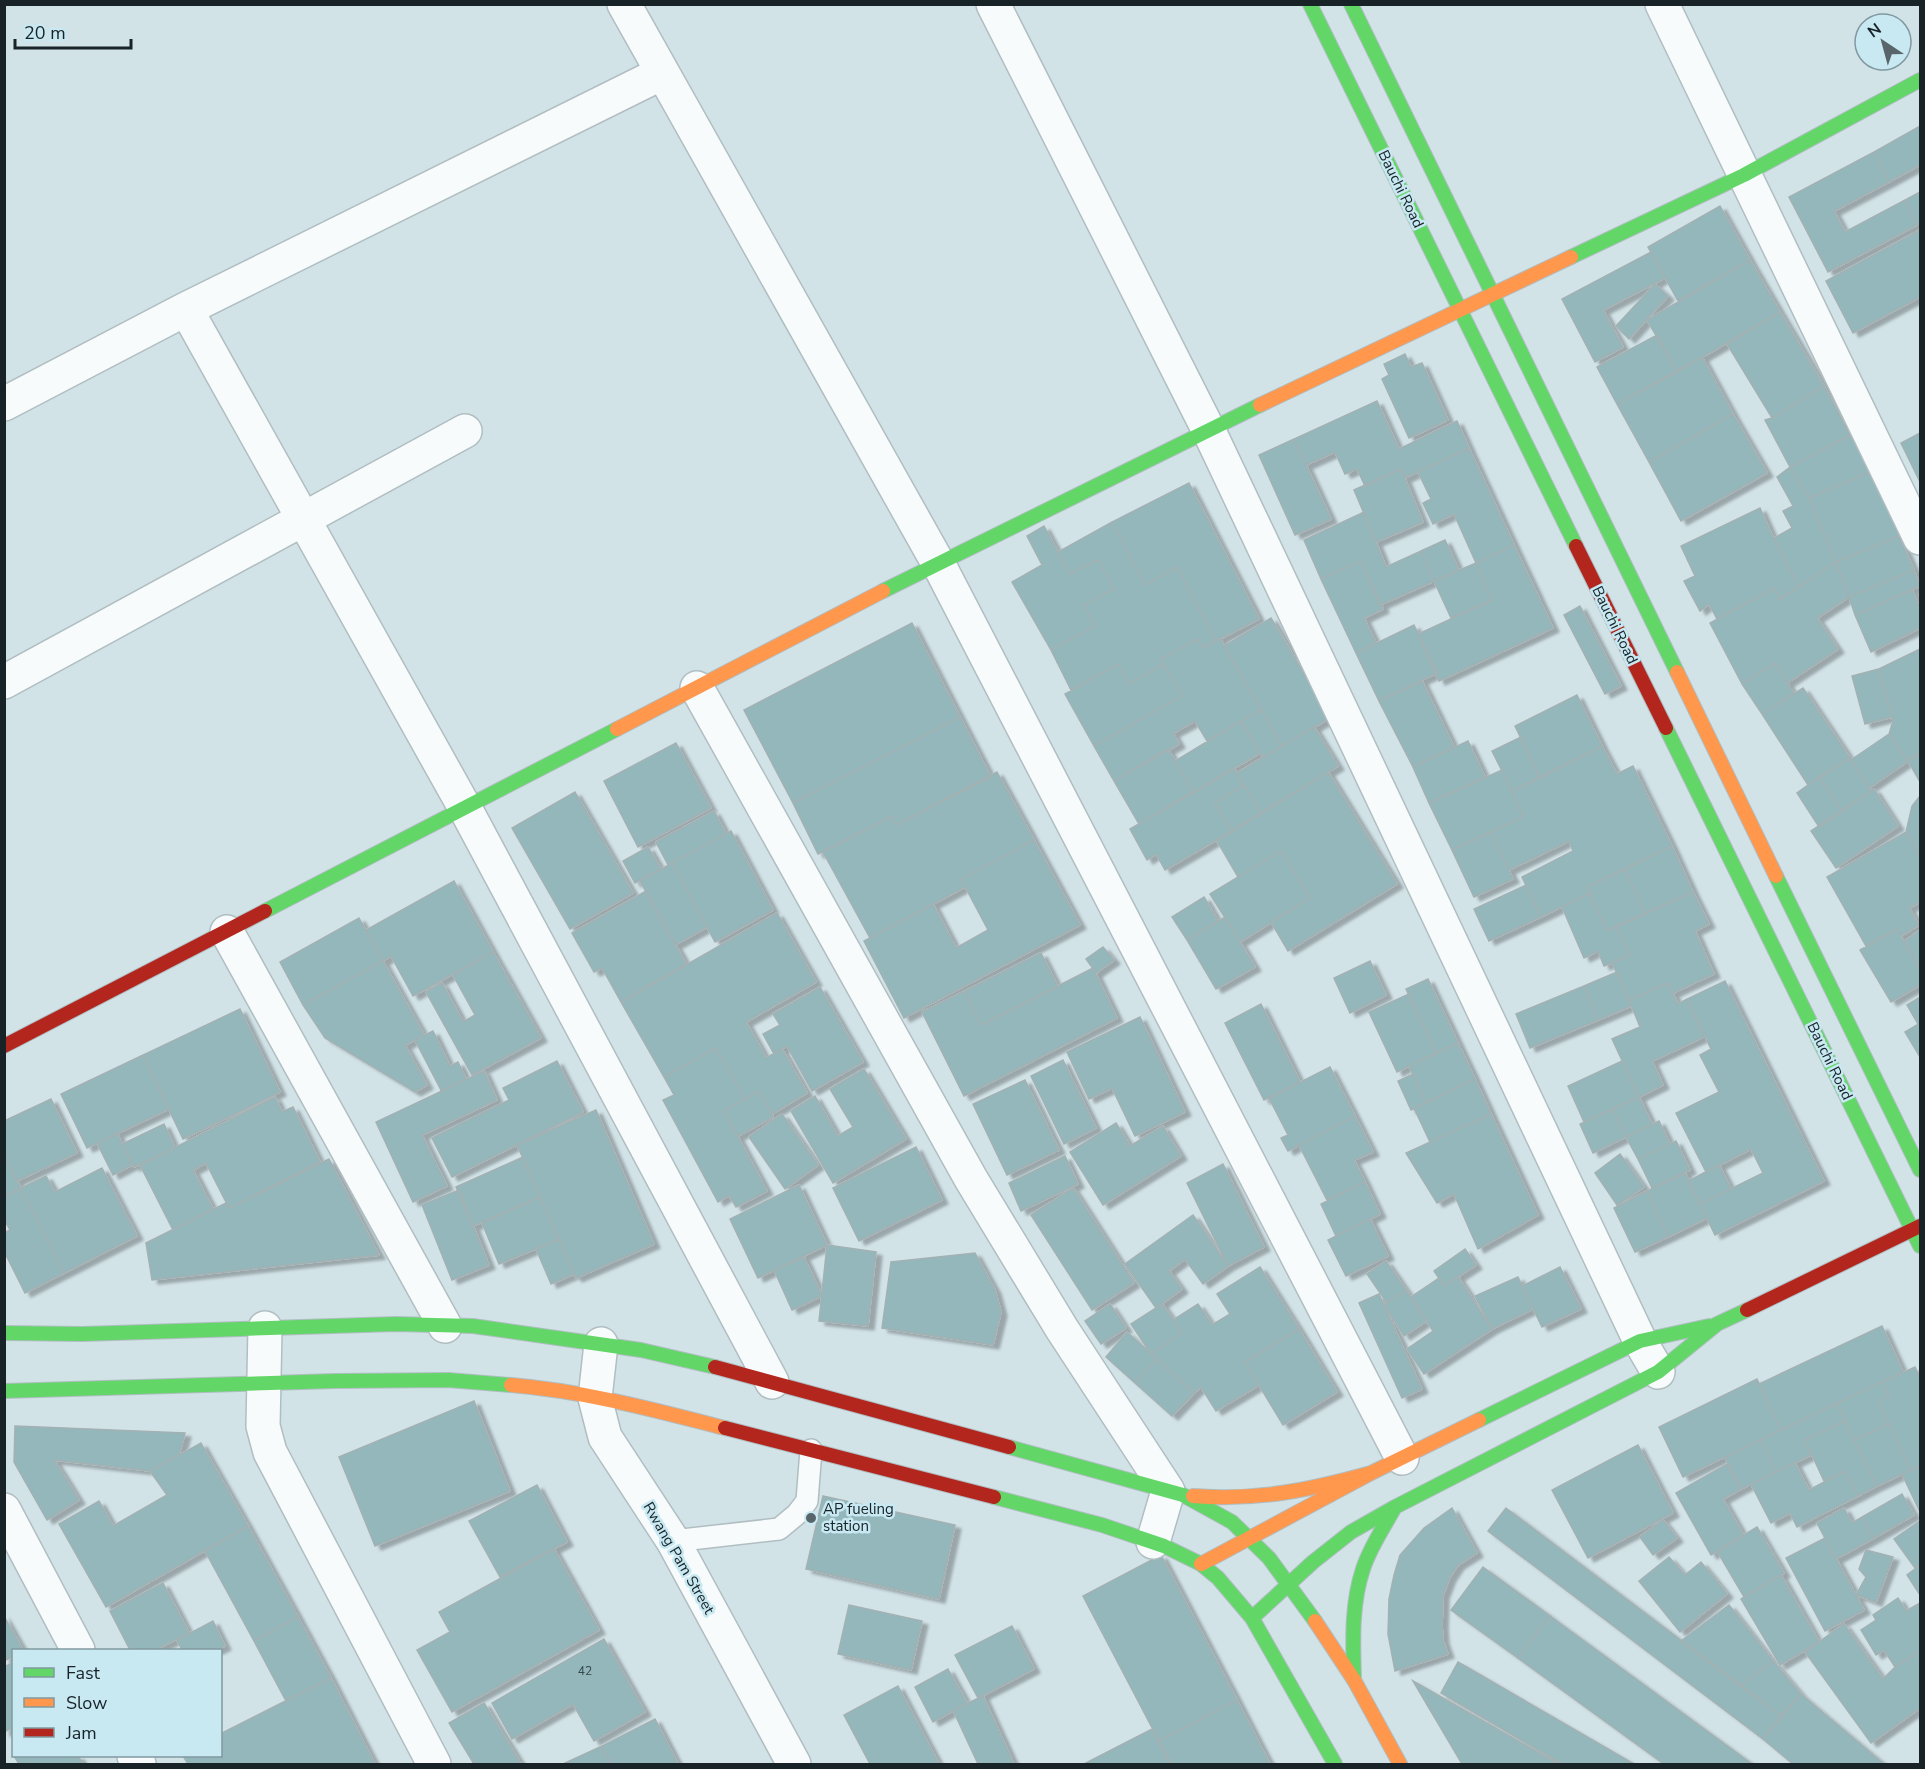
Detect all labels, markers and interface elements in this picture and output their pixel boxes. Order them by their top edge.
scale bar [15,12,130,50]
north arrow [1853,12,1913,72]
text: N [1863,18,1886,43]
text: 20 m [24,21,66,45]
street label: Bauchi Road [1374,147,1428,231]
street label: Bauchi Road [1588,583,1642,667]
street label: Bauchi Road [1803,1019,1857,1103]
street label: Rwang Pam Street [639,1498,720,1618]
place label: AP fueling station [823,1499,894,1536]
marker: AP fueling station [804,1511,818,1525]
legend [12,1649,222,1757]
text: Fast [66,1661,101,1685]
house number: 42 [578,1663,592,1679]
text: Slow [66,1691,107,1715]
text: Jam [65,1721,97,1745]

